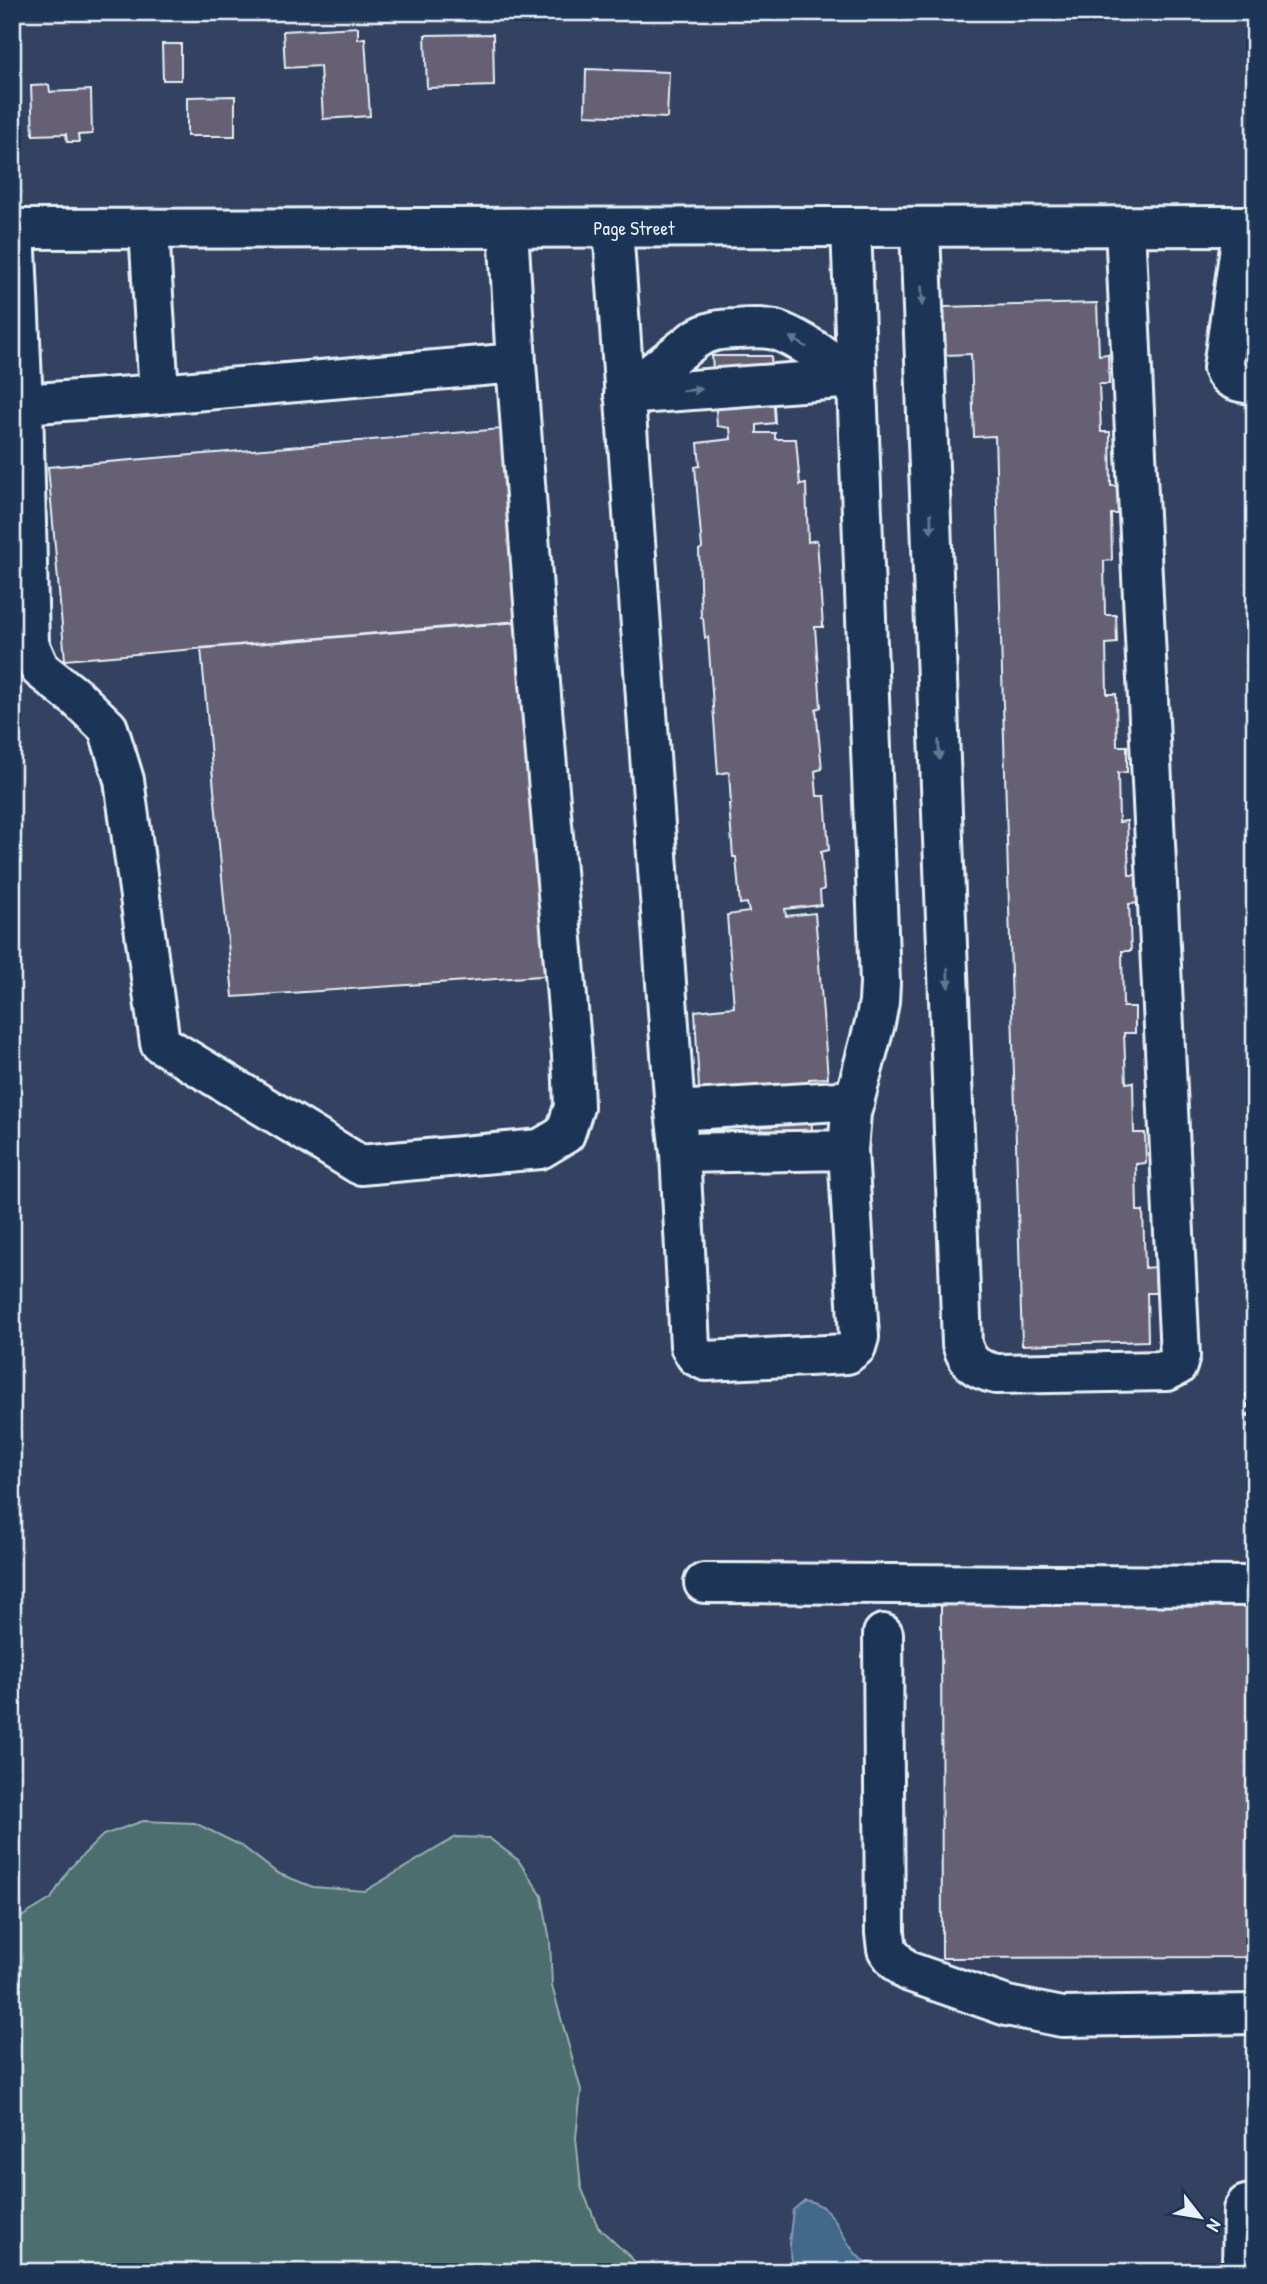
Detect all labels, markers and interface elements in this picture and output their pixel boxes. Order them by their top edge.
street label: Page Street [593,215,675,241]
one-way arrow [917,285,928,307]
one-way arrow [789,336,808,348]
one-way arrow [682,384,704,395]
one-way arrow [925,512,936,534]
one-way arrow [934,740,945,762]
one-way arrow [942,967,953,989]
north arrow [1166,2182,1236,2252]
text: N [1201,2215,1228,2237]

